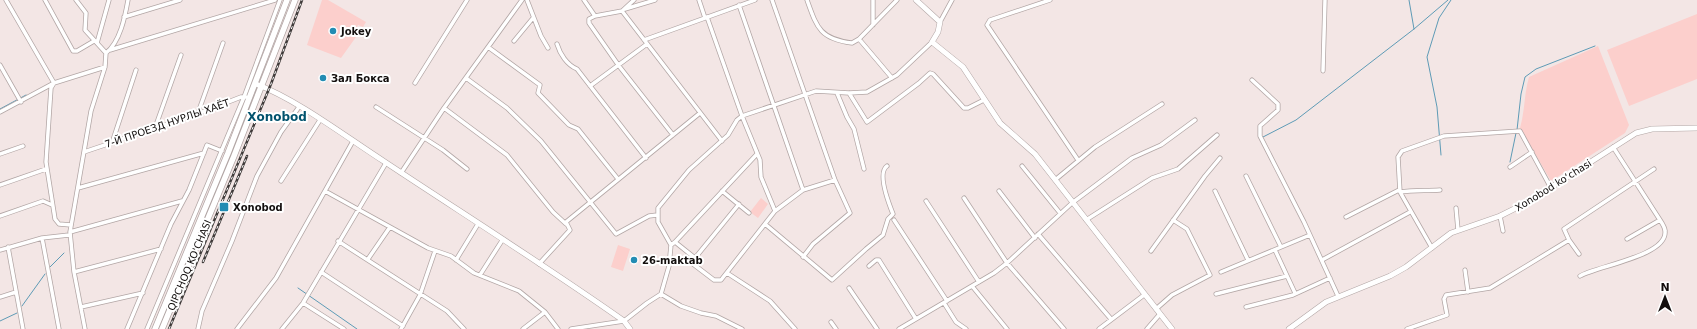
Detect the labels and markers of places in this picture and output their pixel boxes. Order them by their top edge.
marker: Jokey [328,26,338,36]
place label: Jokey [340,26,372,37]
marker: Зал Бокса [318,73,328,83]
place label: Зал Бокса [331,73,390,84]
marker: Xonobod [218,201,230,213]
place label: Xonobod [233,202,283,213]
marker: 26-maktab [629,255,639,265]
place label: 26-maktab [642,255,703,266]

